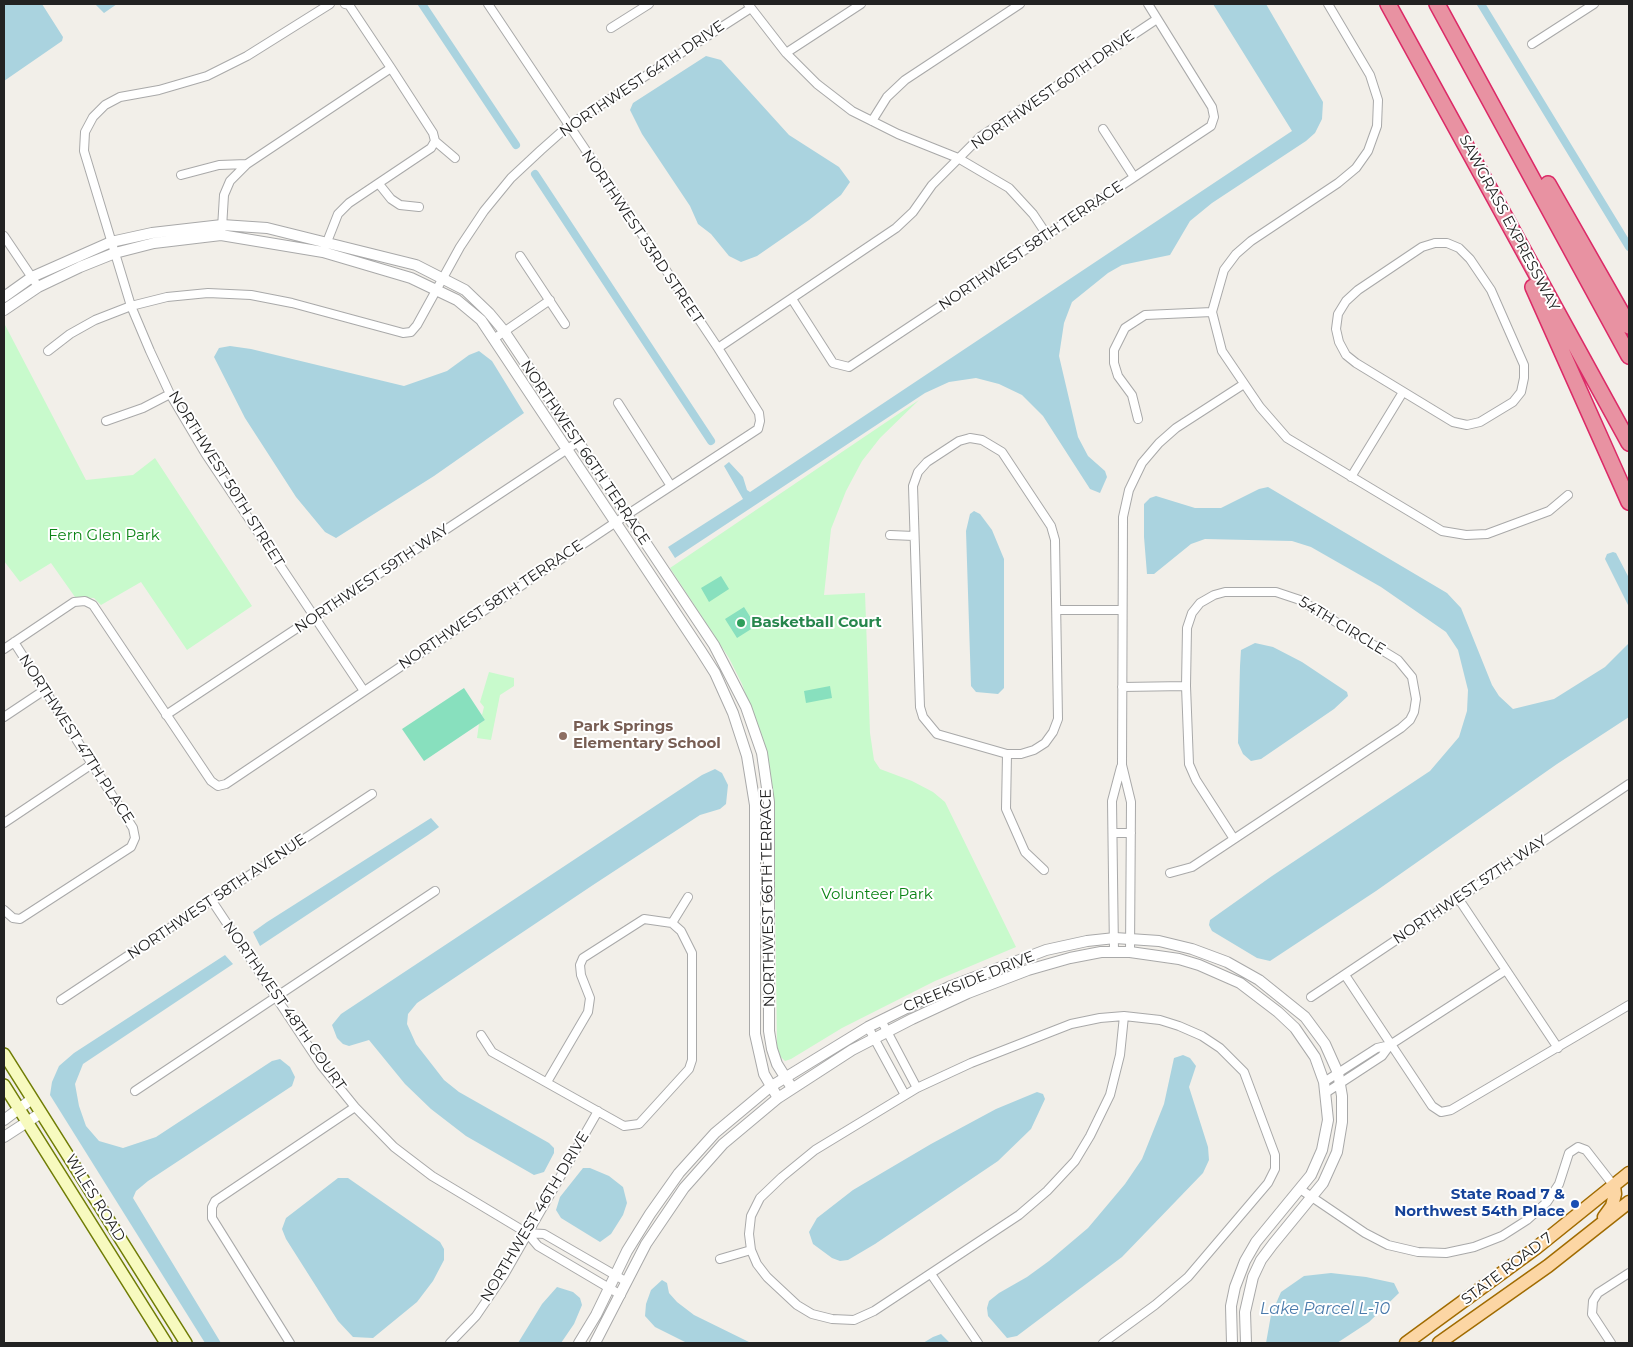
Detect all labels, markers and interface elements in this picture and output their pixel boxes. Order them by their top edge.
street label: NORTHWEST 64TH DRIVE [556,17,728,141]
street label: NORTHWEST 60TH DRIVE [968,27,1138,153]
street label: SAWGRASS EXPRESSWAY [1455,132,1563,314]
street label: NORTHWEST 53RD STREET [577,147,707,327]
street label: NORTHWEST 58TH TERRACE [935,177,1127,315]
street label: NORTHWEST 66TH TERRACE [516,357,654,549]
street label: NORTHWEST 50TH STREET [164,388,288,570]
street label: NORTHWEST 59TH WAY [292,521,452,637]
park label: Fern Glen Park [48,527,160,545]
street label: NORTHWEST 58TH TERRACE [395,536,587,674]
street label: 54TH CIRCLE [1295,593,1389,659]
place label: Basketball Court [751,614,882,632]
marker: Basketball Court [735,617,747,629]
street label: NORTHWEST 47TH PLACE [15,651,137,827]
place label: Park Springs Elementary School [573,718,721,753]
marker: Park Springs Elementary School [557,730,569,742]
street label: NORTHWEST 66TH TERRACE [757,789,779,1007]
street label: NORTHWEST 58TH AVENUE [124,830,310,964]
street label: NORTHWEST 57TH WAY [1390,832,1550,948]
park label: Volunteer Park [821,886,933,904]
street label: NORTHWEST 48TH COURT [219,918,349,1094]
street label: CREEKSIDE DRIVE [901,947,1037,1017]
street label: NORTHWEST 46TH DRIVE [477,1129,593,1305]
street label: WILES ROAD [61,1151,129,1245]
place label: State Road 7 & Northwest 54th Place [1394,1186,1565,1221]
marker: State Road 7 & Northwest 54th Place [1569,1198,1581,1210]
street label: STATE ROAD 7 [1458,1229,1556,1309]
water label: Lake Parcel L-10 [1260,1299,1390,1319]

